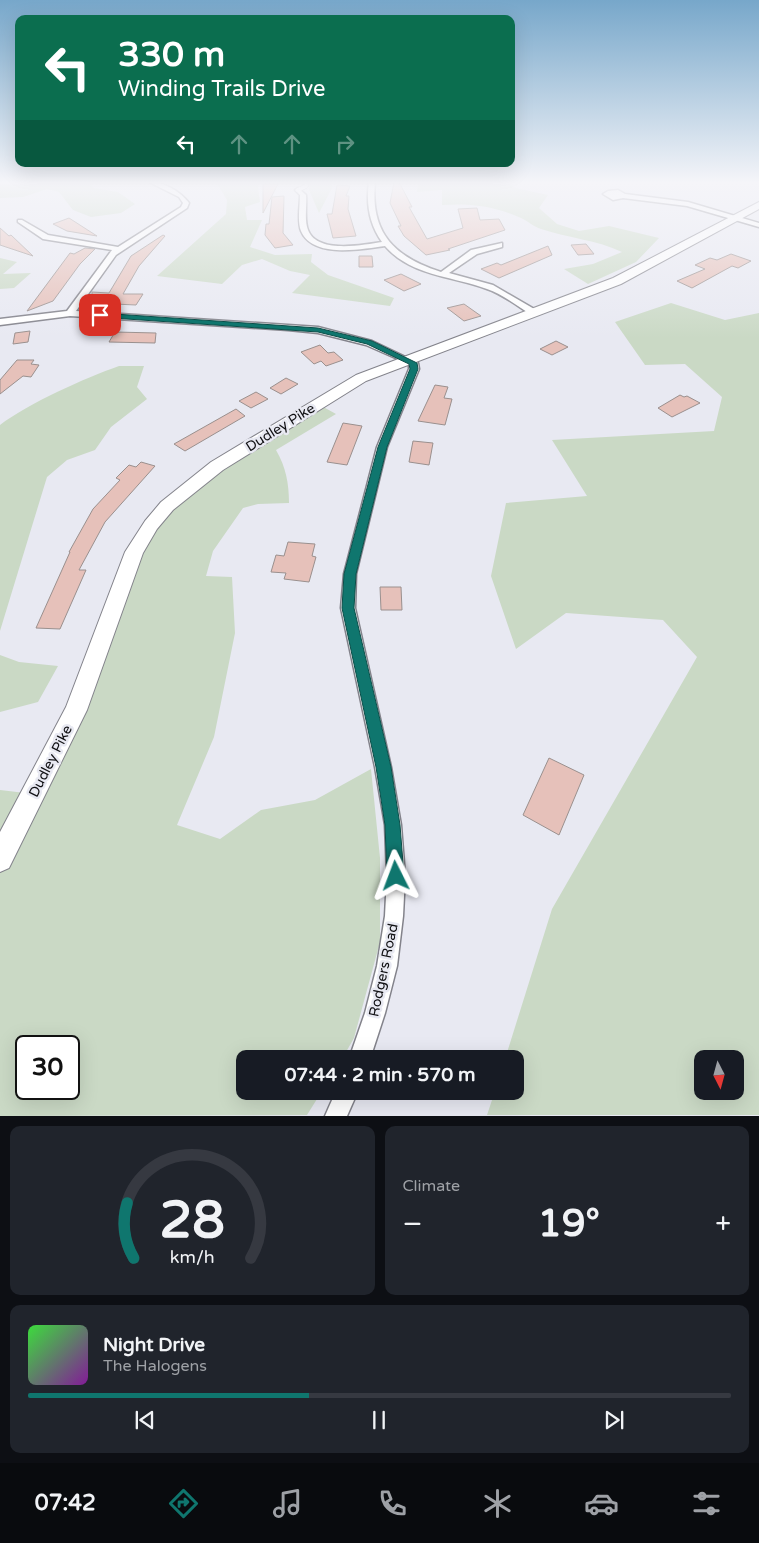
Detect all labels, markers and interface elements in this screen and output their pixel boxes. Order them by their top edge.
text: 330 m [118,34,225,76]
icon: left [35,35,100,100]
text: Winding Trails Drive [118,76,326,102]
icon: left [172,130,200,158]
icon: ahead [225,130,253,158]
icon: ahead [278,130,306,158]
icon: right [331,130,359,158]
pin [79,294,121,336]
icon: arrive [86,301,114,329]
street label: Dudley Pike [242,399,318,455]
street label: Dudley Pike [25,722,76,800]
position arrow [369,849,421,901]
street label: Rodgers Road [365,922,402,1018]
speed limit sign: 30 [15,1035,80,1100]
north arrow [694,1050,744,1100]
map controls [694,1050,744,1100]
text: 07:44 · 2 min · 570 m [284,1064,476,1086]
text: Climate [403,1176,460,1196]
text: 28 [160,1189,225,1252]
text: 19° [538,1201,600,1247]
text: − [403,1207,422,1241]
text: + [715,1207,731,1241]
text: km/h [170,1247,215,1268]
text: Night Drive [103,1334,205,1356]
text: The Halogens [103,1356,207,1376]
icon: previous [131,1406,159,1434]
icon: pause [365,1406,393,1434]
icon: next [600,1406,628,1434]
icon: directions [166,1486,201,1521]
icon: music [270,1486,305,1521]
icon: phone [375,1486,410,1521]
icon: climate [480,1486,515,1521]
icon: car [584,1486,619,1521]
icon: filters [689,1486,724,1521]
text: 07:42 [35,1490,96,1516]

